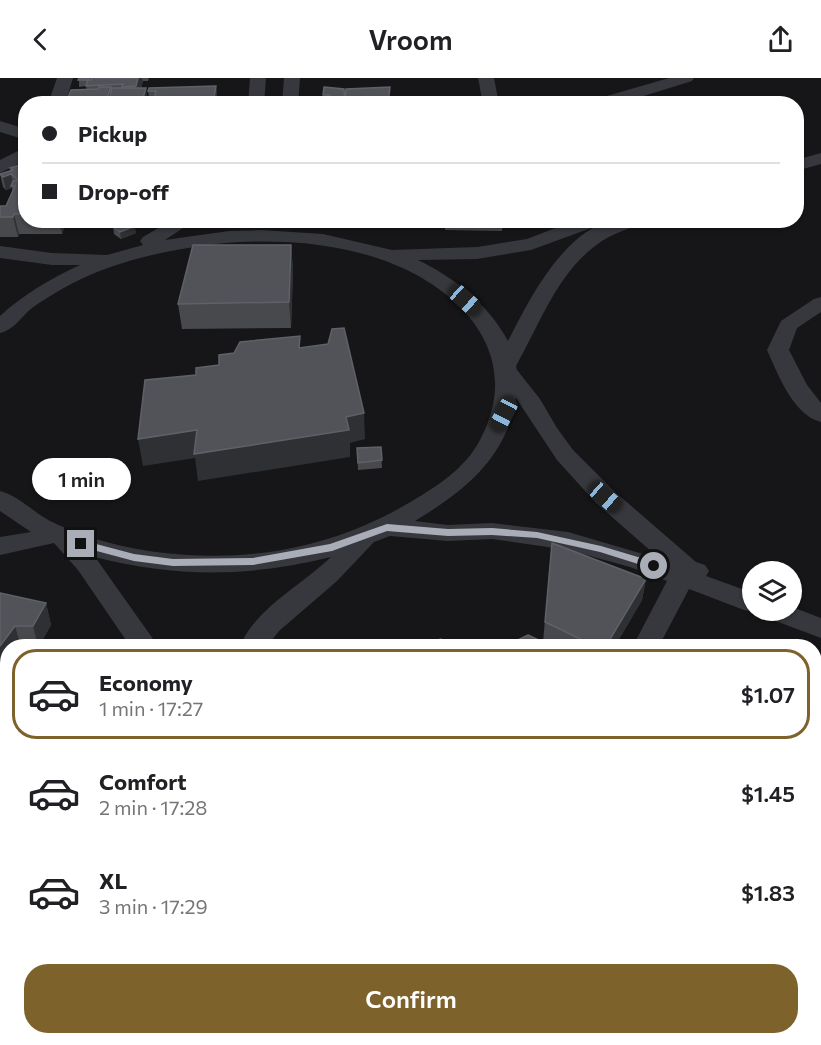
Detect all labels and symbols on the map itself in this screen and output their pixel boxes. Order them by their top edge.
car [446,281,484,319]
car [488,394,520,434]
callout: 1 min [32,457,130,499]
car [586,478,624,516]
route end [67,530,94,557]
route start [640,552,667,579]

